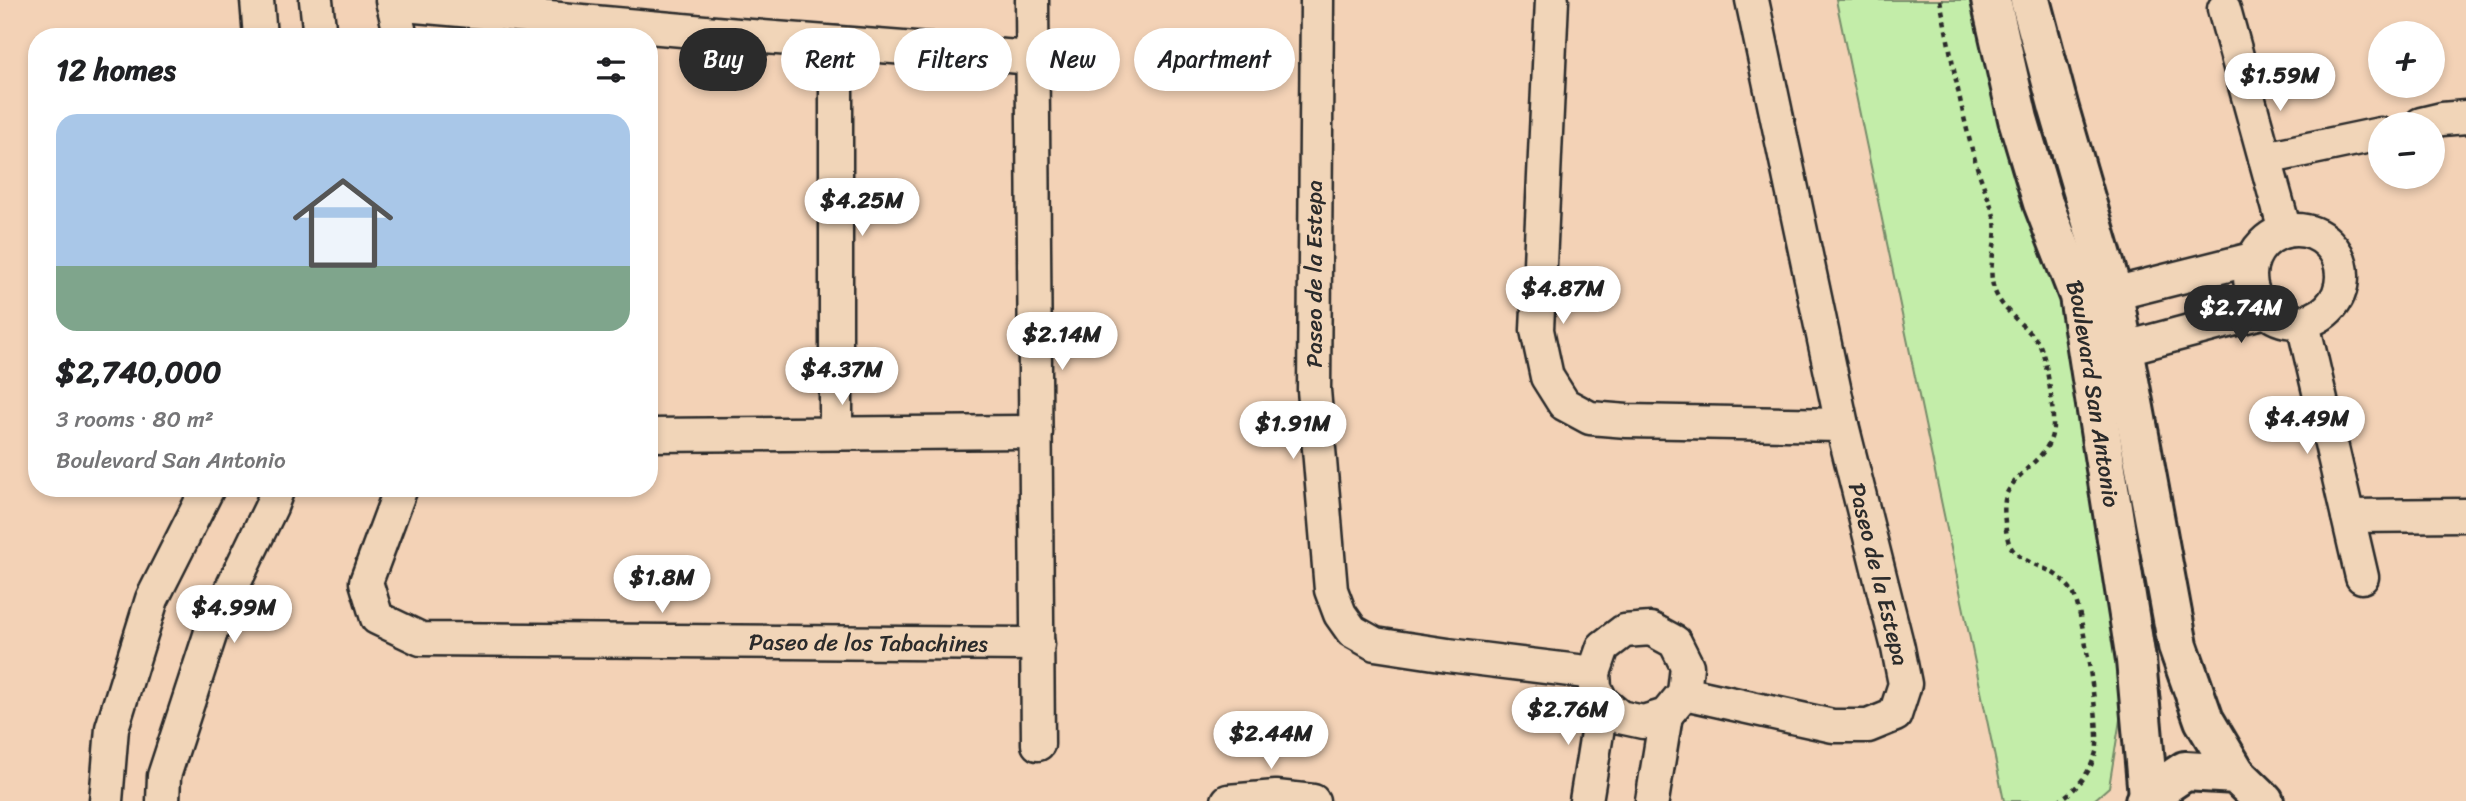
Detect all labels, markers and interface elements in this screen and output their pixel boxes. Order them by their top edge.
map controls [2368,21,2445,189]
button: + [2368,21,2445,98]
chip: Buy [679,28,767,91]
chip: Rent [781,28,880,91]
chip: Filters [894,28,1012,91]
chip: New [1026,28,1120,91]
chip: Apartment [1134,28,1295,91]
text: 12 homes [56,43,176,97]
icon: filters [592,51,630,89]
pin: $1.59M [2223,54,2337,113]
text: $1.59M [2240,55,2320,96]
button: − [2368,112,2445,189]
icon: home [280,160,406,286]
pin: $4.25M [805,178,919,238]
text: $4.25M [821,180,903,221]
street label: Paseo de la Estepa [1294,180,1335,368]
pin: $4.87M [1506,266,1620,326]
text: $4.87M [1522,268,1604,309]
street label: Boulevard San Antonio [2054,274,2132,511]
pin: $2.74M [2184,286,2298,345]
text: $2.74M [2200,287,2282,328]
pin: $2.14M [1005,312,1119,372]
text: $2.14M [1023,314,1101,355]
text: $2,740,000 [56,345,221,399]
pin: $4.37M [785,348,899,407]
text: $4.37M [801,349,883,390]
pin: $4.49M [2250,396,2364,456]
text: $4.49M [2265,398,2349,439]
text: 3 rooms · 80 m² [56,399,214,440]
pin: $1.91M [1236,402,1350,461]
text: $1.91M [1255,403,1331,444]
text: Boulevard San Antonio [56,440,286,481]
street label: Paseo de la Estepa [1836,478,1921,670]
pin: $1.8M [613,556,711,615]
text: $1.8M [630,557,694,598]
pin: $4.99M [177,586,291,645]
text: $4.99M [192,587,276,628]
street label: Paseo de los Tabachines [749,622,989,665]
pin: $2.76M [1511,688,1625,747]
text: $2.76M [1528,689,1608,730]
pin: $2.44M [1214,712,1328,771]
text: $2.44M [1229,713,1313,754]

